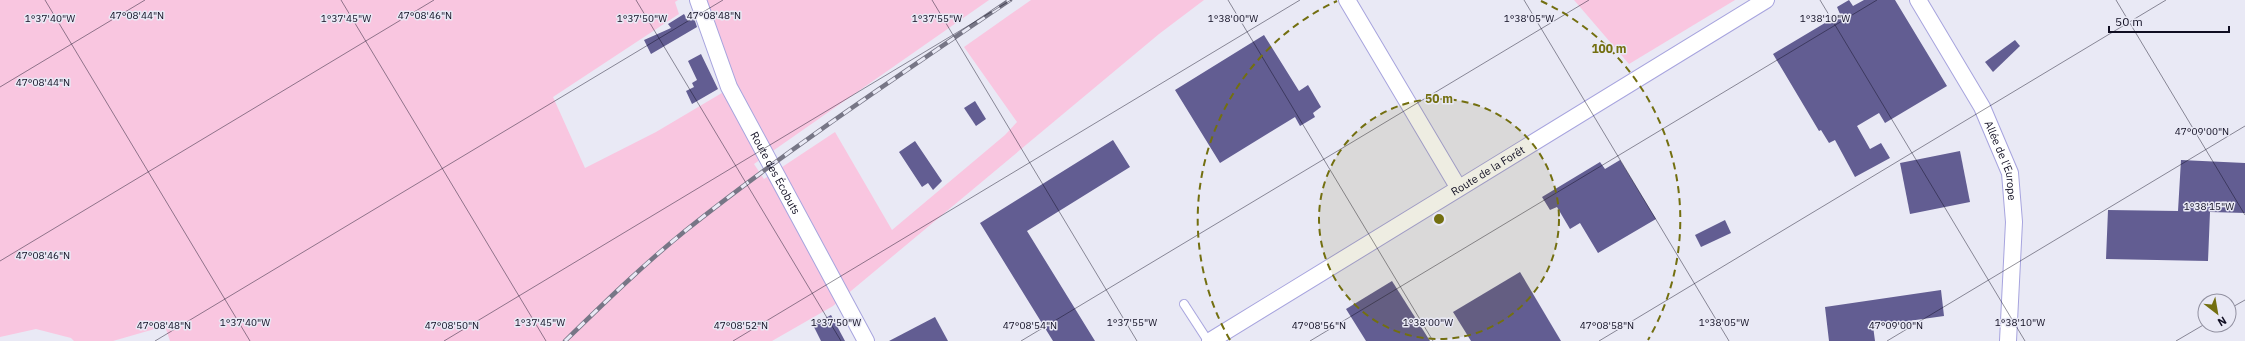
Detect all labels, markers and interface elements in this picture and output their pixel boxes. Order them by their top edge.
scale bar [2109,8,2229,34]
text: 47°08'44"N [110,9,164,22]
text: 47°08'46"N [398,9,452,22]
text: 47°08'48"N [687,9,741,22]
text: 1°37'40"W [25,12,75,25]
text: 1°37'45"W [321,12,371,25]
text: 1°37'50"W [617,12,667,25]
text: 1°37'55"W [912,12,962,25]
text: 1°38'00"W [1208,12,1258,25]
text: 1°38'05"W [1504,12,1554,25]
text: 1°38'10"W [1800,12,1850,25]
text: 50 m [2115,14,2143,29]
text: 100 m [1591,41,1627,56]
text: 47°08'44"N [16,76,70,89]
text: 50 m [1425,91,1453,106]
street label: Allée de l'Europe [1982,119,2019,201]
text: 47°09'00"N [2175,125,2229,138]
street label: Route des Écobuts [747,129,803,217]
street label: Route de la Forêt [1448,143,1528,199]
text: 1°38'15"W [2184,200,2234,213]
centre of rings [1432,212,1446,226]
text: 47°08'46"N [16,249,70,262]
north arrow [2197,293,2237,333]
text: N [2215,314,2229,330]
text: 1°37'40"W [220,316,270,329]
text: 1°37'45"W [515,316,565,329]
text: 1°37'50"W [811,316,861,329]
text: 1°37'55"W [1107,316,1157,329]
text: 1°38'00"W [1403,316,1453,329]
text: 1°38'05"W [1699,316,1749,329]
text: 1°38'10"W [1995,316,2045,329]
text: 47°08'48"N [137,319,191,332]
text: 47°08'50"N [425,319,479,332]
text: 47°08'52"N [714,319,768,332]
text: 47°08'54"N [1003,319,1057,332]
text: 47°08'56"N [1292,319,1346,332]
text: 47°08'58"N [1580,319,1634,332]
text: 47°09'00"N [1869,319,1923,332]

